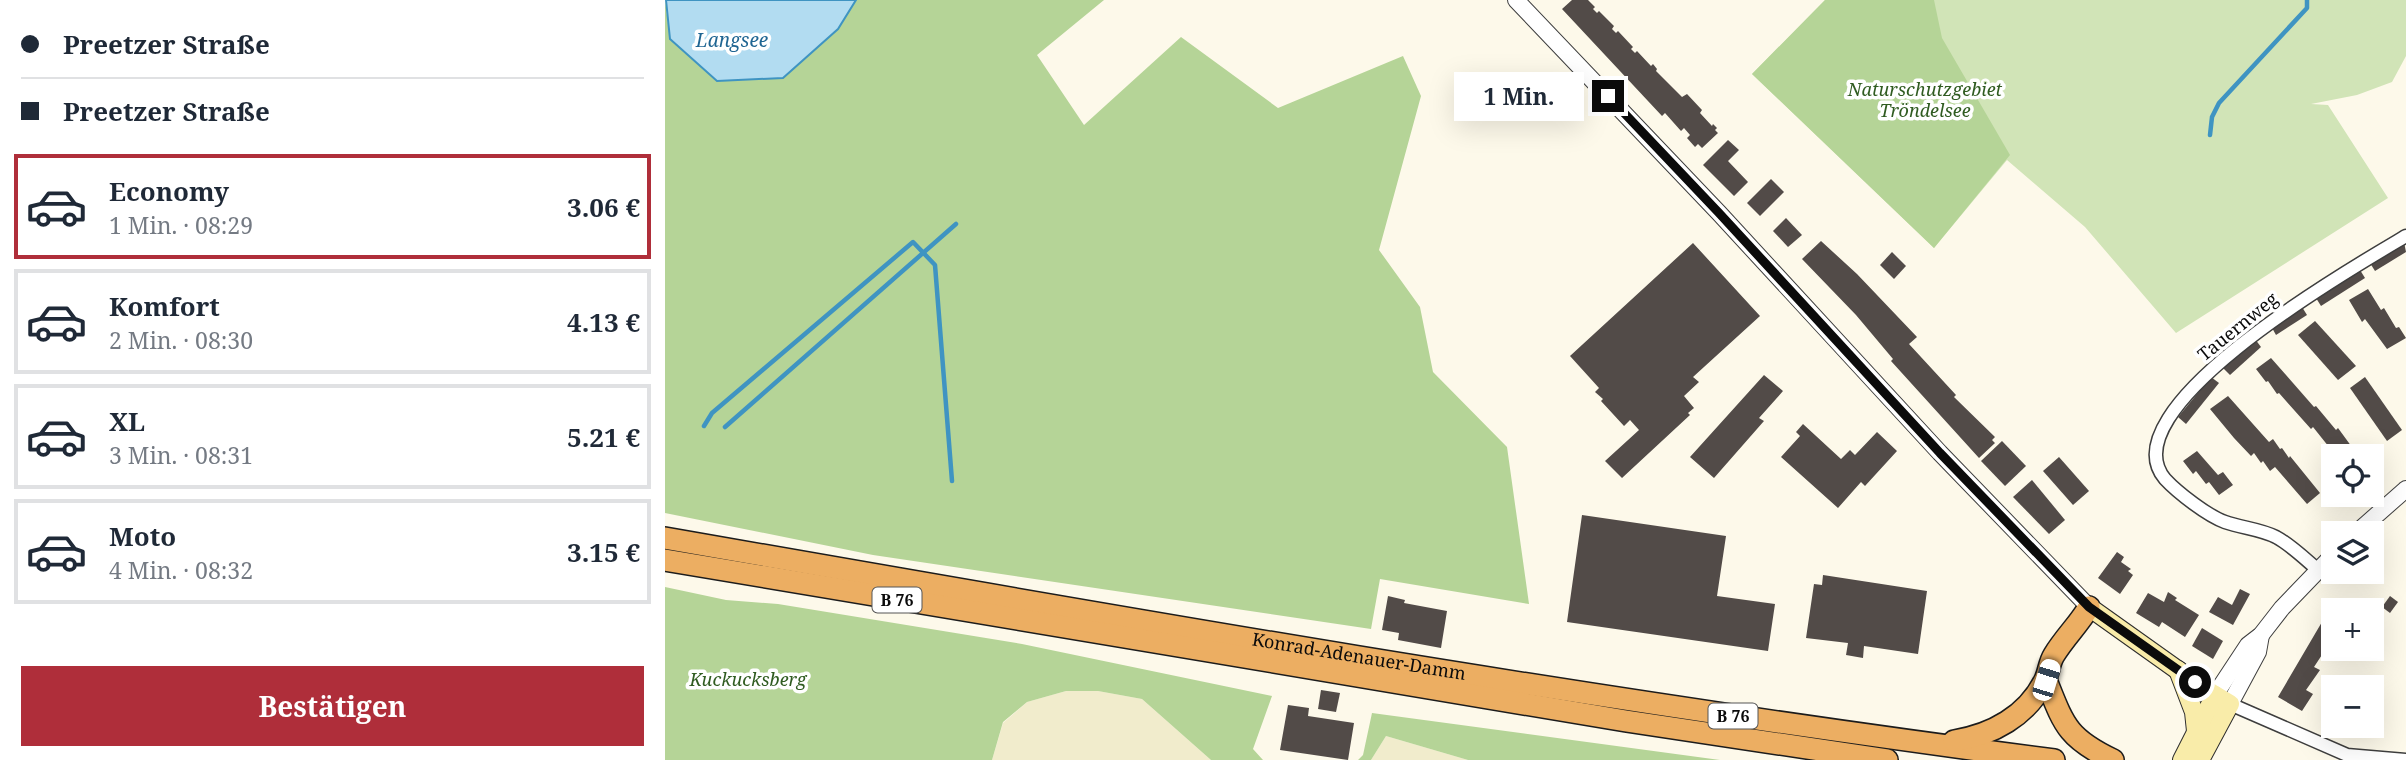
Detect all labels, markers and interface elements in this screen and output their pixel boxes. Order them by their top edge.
text: Preetzer Straße [63,26,270,62]
water label: Langsee [695,27,768,53]
callout: 1 Min. [1454,72,1583,120]
park label: Naturschutzgebiet Tröndelsee [1847,77,2003,122]
text: 1 Min. [1483,80,1555,112]
route end [1592,80,1624,112]
text: Preetzer Straße [63,93,270,129]
text: Economy [109,173,229,209]
icon: car [25,175,88,238]
text: 3.06 € [567,189,640,225]
text: 1 Min. · 08:29 [109,209,253,241]
street label: Tauernweg [2192,286,2283,366]
text: Komfort [109,288,220,324]
icon: car [25,290,88,353]
text: 4.13 € [567,304,640,340]
text: 2 Min. · 08:30 [109,324,253,356]
text: XL [109,403,145,439]
icon: car [25,405,88,468]
text: 5.21 € [567,419,640,455]
text: 3 Min. · 08:31 [109,439,253,471]
map controls [2321,444,2384,738]
button: locate [2321,444,2384,507]
text: Moto [109,518,176,554]
icon: car [25,520,88,583]
button: layers [2321,521,2384,584]
text: 3.15 € [567,534,640,570]
text: 4 Min. · 08:32 [109,554,253,586]
road number: B 76 [873,587,921,612]
button: + [2321,598,2384,661]
street label: Konrad-Adenauer-Damm [1250,626,1468,685]
car [2030,657,2063,703]
button: Bestätigen [21,666,644,746]
route start [2179,666,2211,698]
park label: Kuckucksberg [688,667,808,691]
button: − [2321,675,2384,738]
road number: B 76 [1709,704,1757,729]

